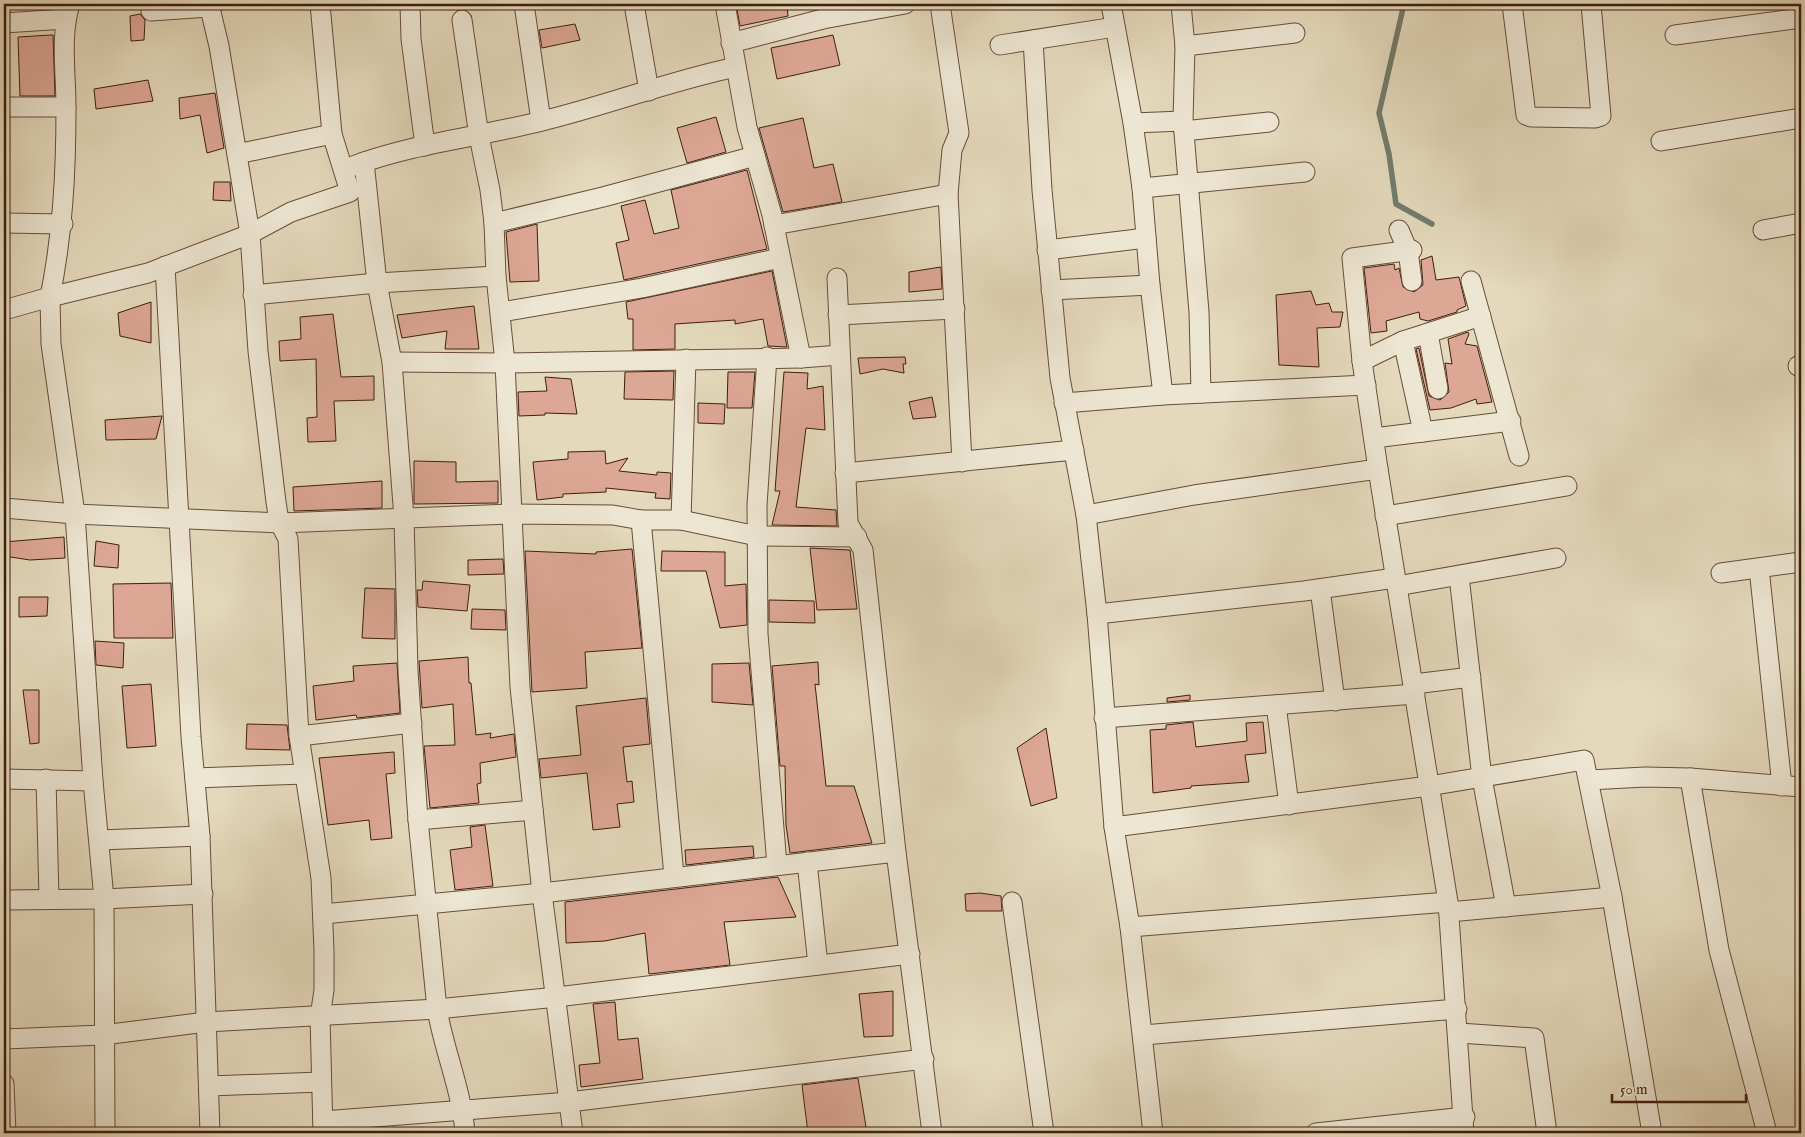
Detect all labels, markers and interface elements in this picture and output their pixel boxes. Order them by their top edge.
scale bar [1612,1072,1746,1104]
text: 50 m [1620,1080,1648,1099]

